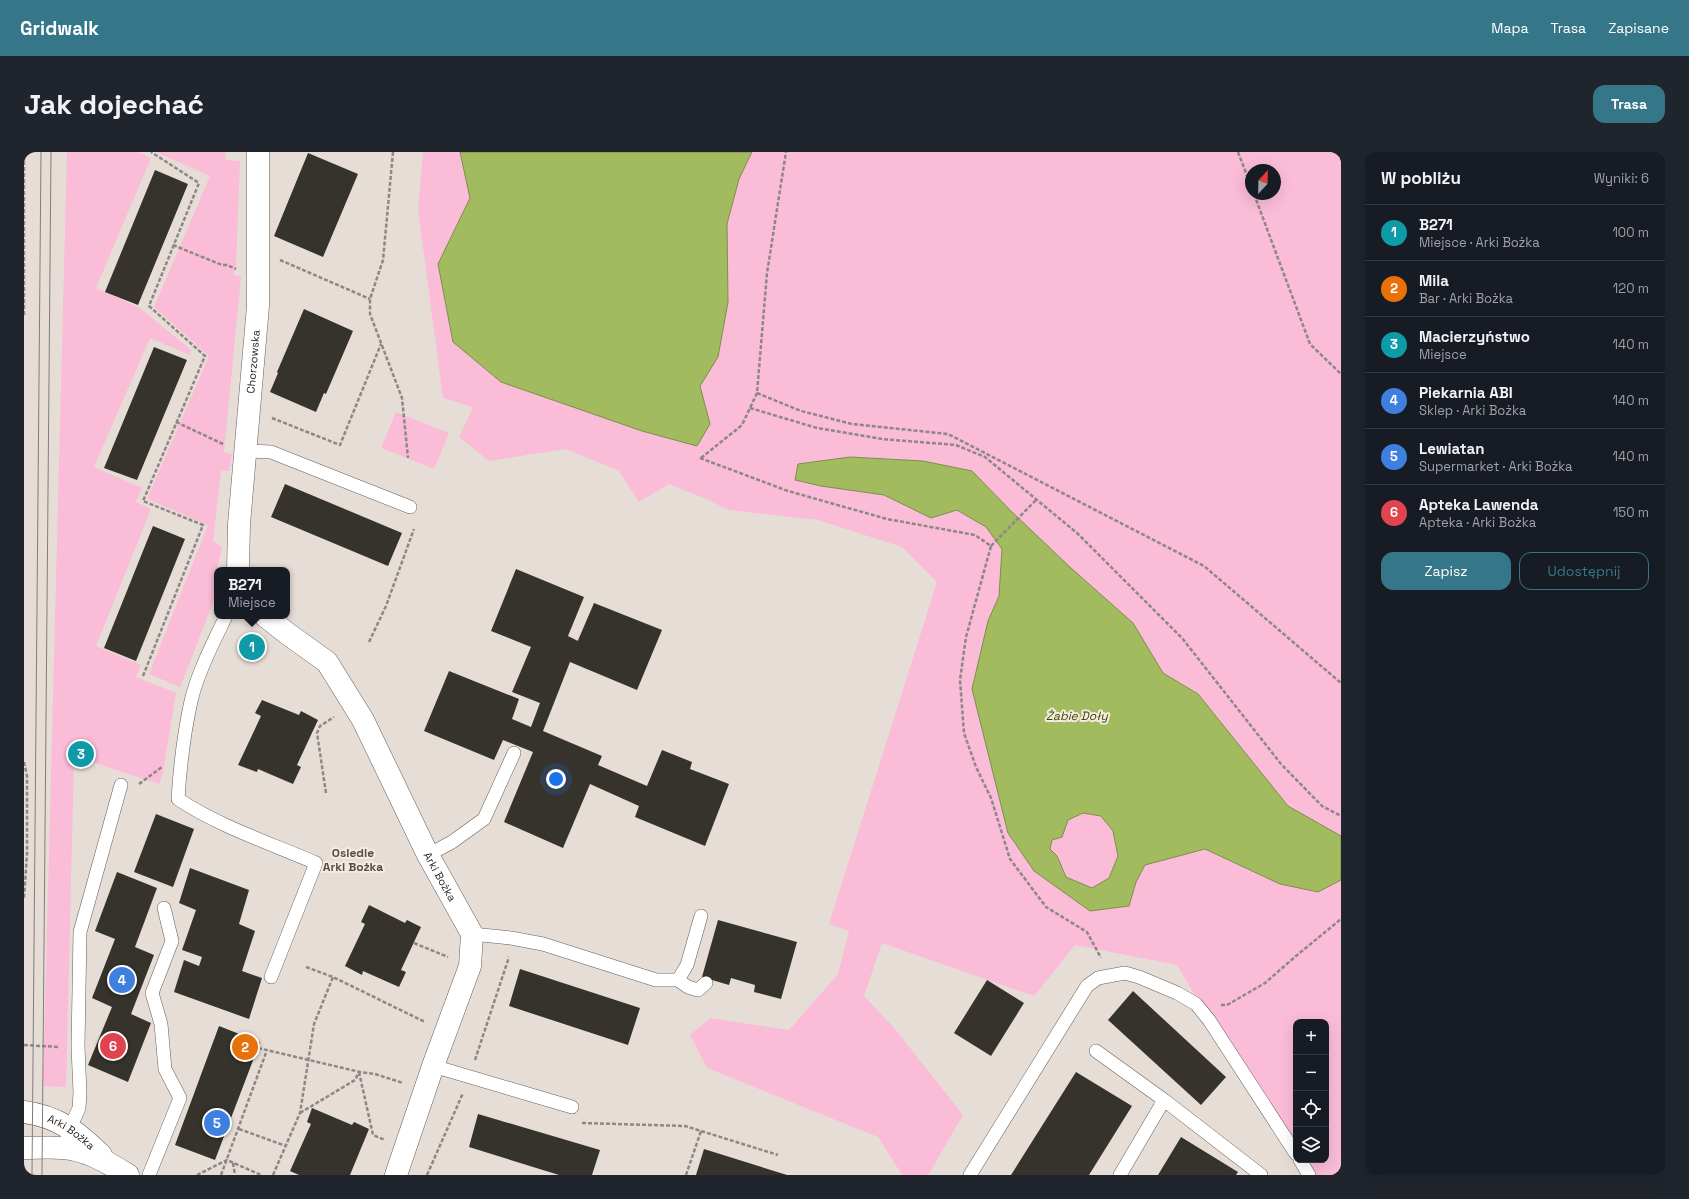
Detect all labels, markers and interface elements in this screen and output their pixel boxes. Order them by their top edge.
text: Gridwalk [20,16,99,41]
text: Mapa [1491,19,1529,37]
text: Trasa [1551,19,1586,37]
text: Zapisane [1608,19,1669,37]
button: Trasa [1593,85,1665,123]
text: Jak dojechać [24,86,204,122]
north arrow [1245,164,1281,200]
text: W pobliżu [1381,167,1461,189]
text: Wyniki: 6 [1594,170,1649,187]
text: B271 [1419,215,1453,234]
text: 1 [1391,224,1397,241]
text: 100 m [1612,224,1649,241]
text: Miejsce · Arki Bożka [1419,234,1540,251]
text: Mila [1419,271,1449,290]
text: 2 [1390,280,1398,297]
text: 120 m [1613,280,1649,297]
text: Bar · Arki Bożka [1419,290,1513,307]
text: Macierzyństwo [1419,327,1530,346]
street label: Chorzowska [243,329,263,394]
text: 3 [1390,336,1398,353]
text: 140 m [1613,336,1649,353]
text: Miejsce [1419,346,1467,363]
text: Piekarnia ABI [1419,383,1513,402]
text: 4 [1390,392,1398,409]
text: 140 m [1613,392,1649,409]
text: Sklep · Arki Bożka [1419,402,1526,419]
text: Lewiatan [1419,439,1484,458]
text: 5 [1390,448,1398,465]
text: 140 m [1613,448,1649,465]
text: Supermarket · Arki Bożka [1419,458,1573,475]
text: Apteka Lawenda [1419,495,1539,514]
text: 6 [1390,504,1398,521]
text: 150 m [1613,504,1649,521]
text: Apteka · Arki Bożka [1419,514,1536,531]
button: Zapisz [1381,552,1511,590]
button: Udostępnij [1519,552,1649,590]
popup [214,567,290,619]
text: B271 [228,575,262,594]
text: Miejsce [228,594,276,611]
pin: 1 [239,632,265,662]
water label: Żabie Doły [1046,708,1109,724]
pin: 3 [68,739,94,769]
your location [546,769,566,789]
district label: Osiedle Arki Bożka [323,845,383,875]
street label: Arki Bożka [421,849,460,904]
pin: 4 [109,965,135,995]
map controls [1293,1019,1329,1163]
button: + [1293,1019,1329,1055]
pin: 6 [100,1031,126,1061]
pin: 2 [232,1032,258,1062]
button: − [1293,1055,1329,1091]
button: locate [1293,1091,1329,1127]
pin: 5 [204,1108,230,1138]
street label: Arki Bożka [46,1111,98,1153]
button: layers [1293,1127,1329,1163]

